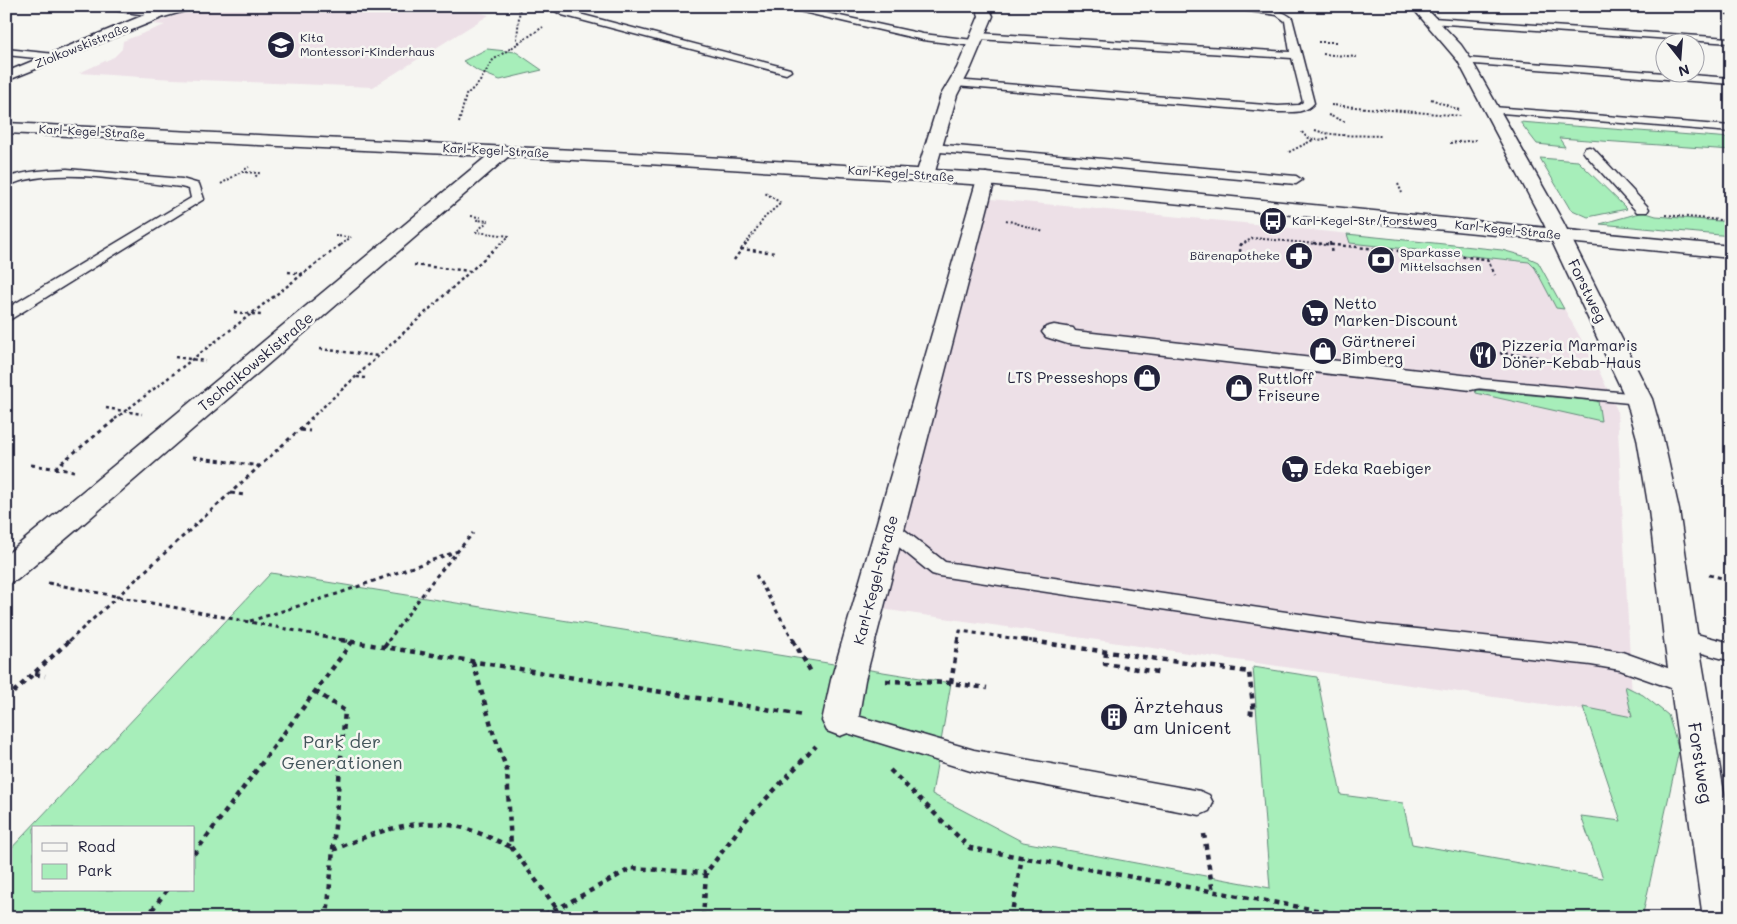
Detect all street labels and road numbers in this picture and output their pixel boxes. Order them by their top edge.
street label: Ziolkowskistraße [32,19,131,71]
street label: Karl-Kegel-Straße [38,120,146,142]
street label: Karl-Kegel-Straße [442,139,550,161]
street label: Karl-Kegel-Straße [847,161,955,185]
street label: Karl-Kegel-Straße [1454,215,1562,243]
street label: Forstweg [1564,255,1612,326]
street label: Tschaikowskistraße [193,307,317,415]
street label: Karl-Kegel-Straße [848,513,902,647]
street label: Forstweg [1683,720,1719,805]

